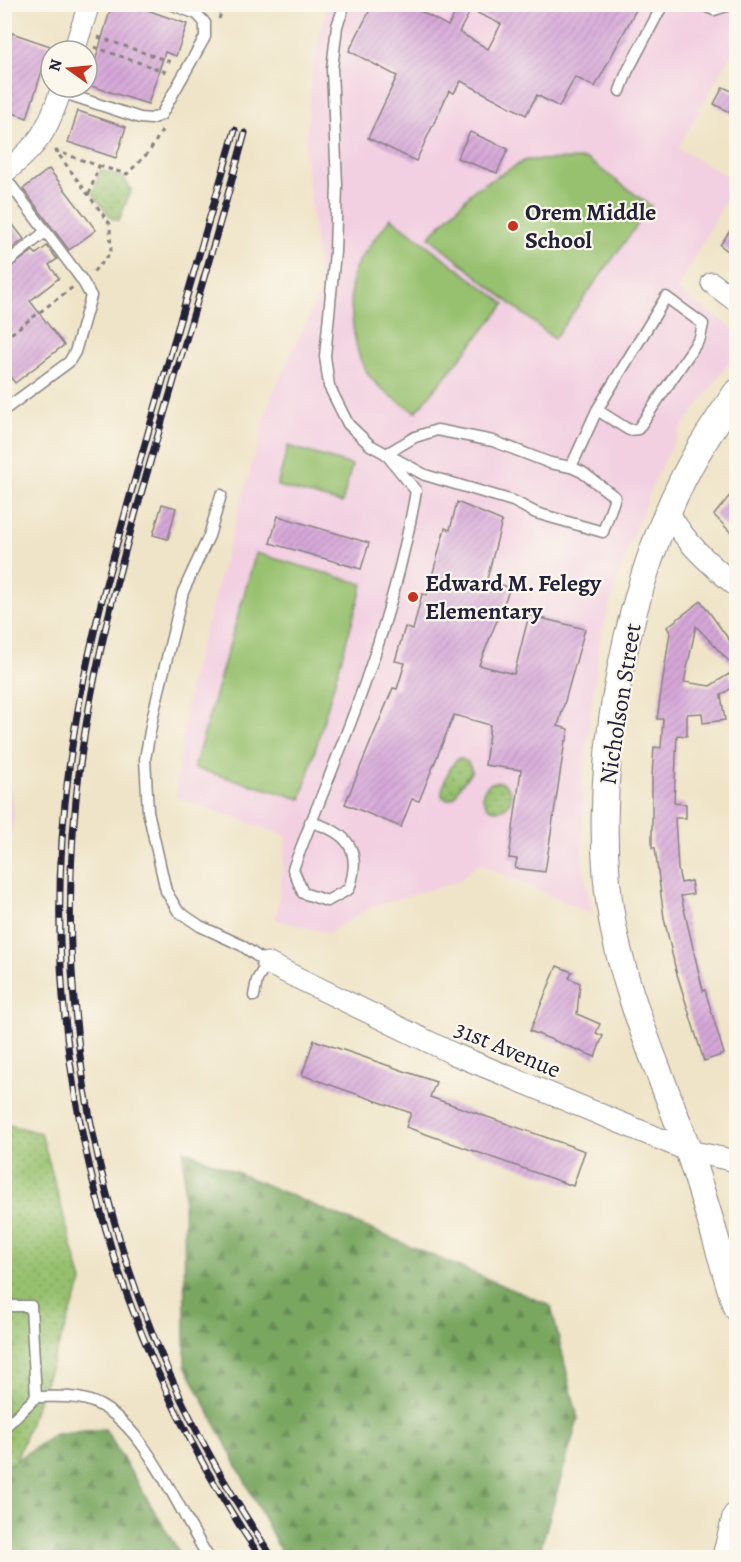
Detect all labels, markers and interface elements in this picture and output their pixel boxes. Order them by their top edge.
north arrow [39,39,99,99]
text: N [43,57,68,74]
place label: Orem Middle School [525,196,656,256]
marker: Orem Middle School [506,219,520,233]
place label: Edward M. Felegy Elementary [425,567,602,627]
marker: Edward M. Felegy Elementary [406,590,420,604]
street label: Nicholson Street [591,621,649,787]
street label: 31st Avenue [450,1012,566,1086]

